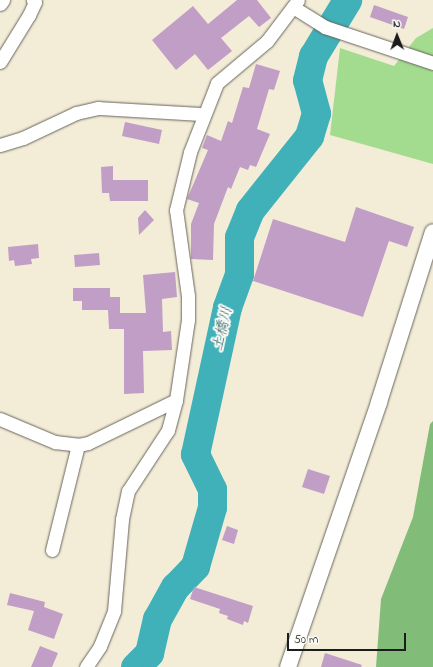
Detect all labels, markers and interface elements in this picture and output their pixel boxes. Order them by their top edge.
north arrow [377,16,417,56]
text: N [393,16,401,32]
water label: 土橋川 [209,305,237,353]
scale bar [289,625,408,651]
text: 50 m [294,631,318,649]

